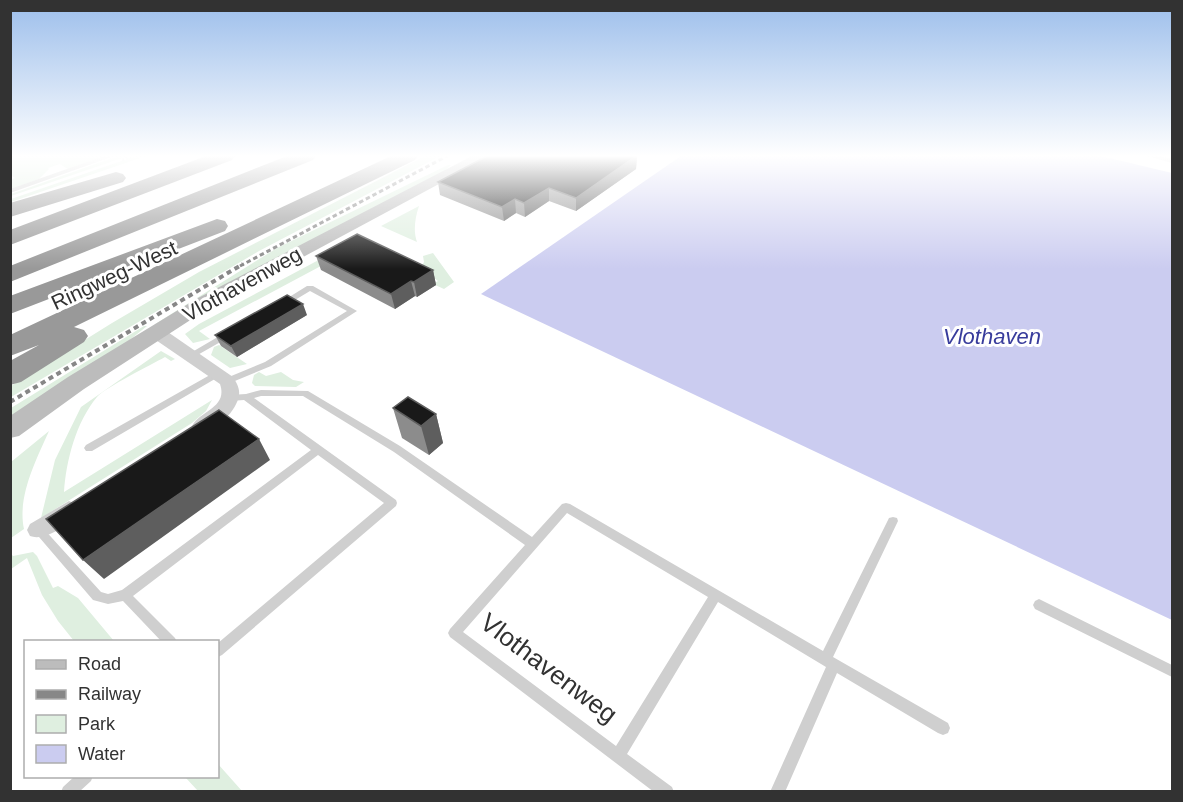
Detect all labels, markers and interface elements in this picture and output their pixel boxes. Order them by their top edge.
street label: Ringweg-West [47,236,181,314]
street label: Vlothavenweg [179,242,305,326]
water label: Vlothaven [943,324,1041,349]
street label: Vlothavenweg [475,607,623,729]
legend [24,640,219,778]
text: Road [78,654,121,674]
text: Railway [78,684,141,704]
text: Park [78,714,116,734]
text: Water [78,744,125,764]

